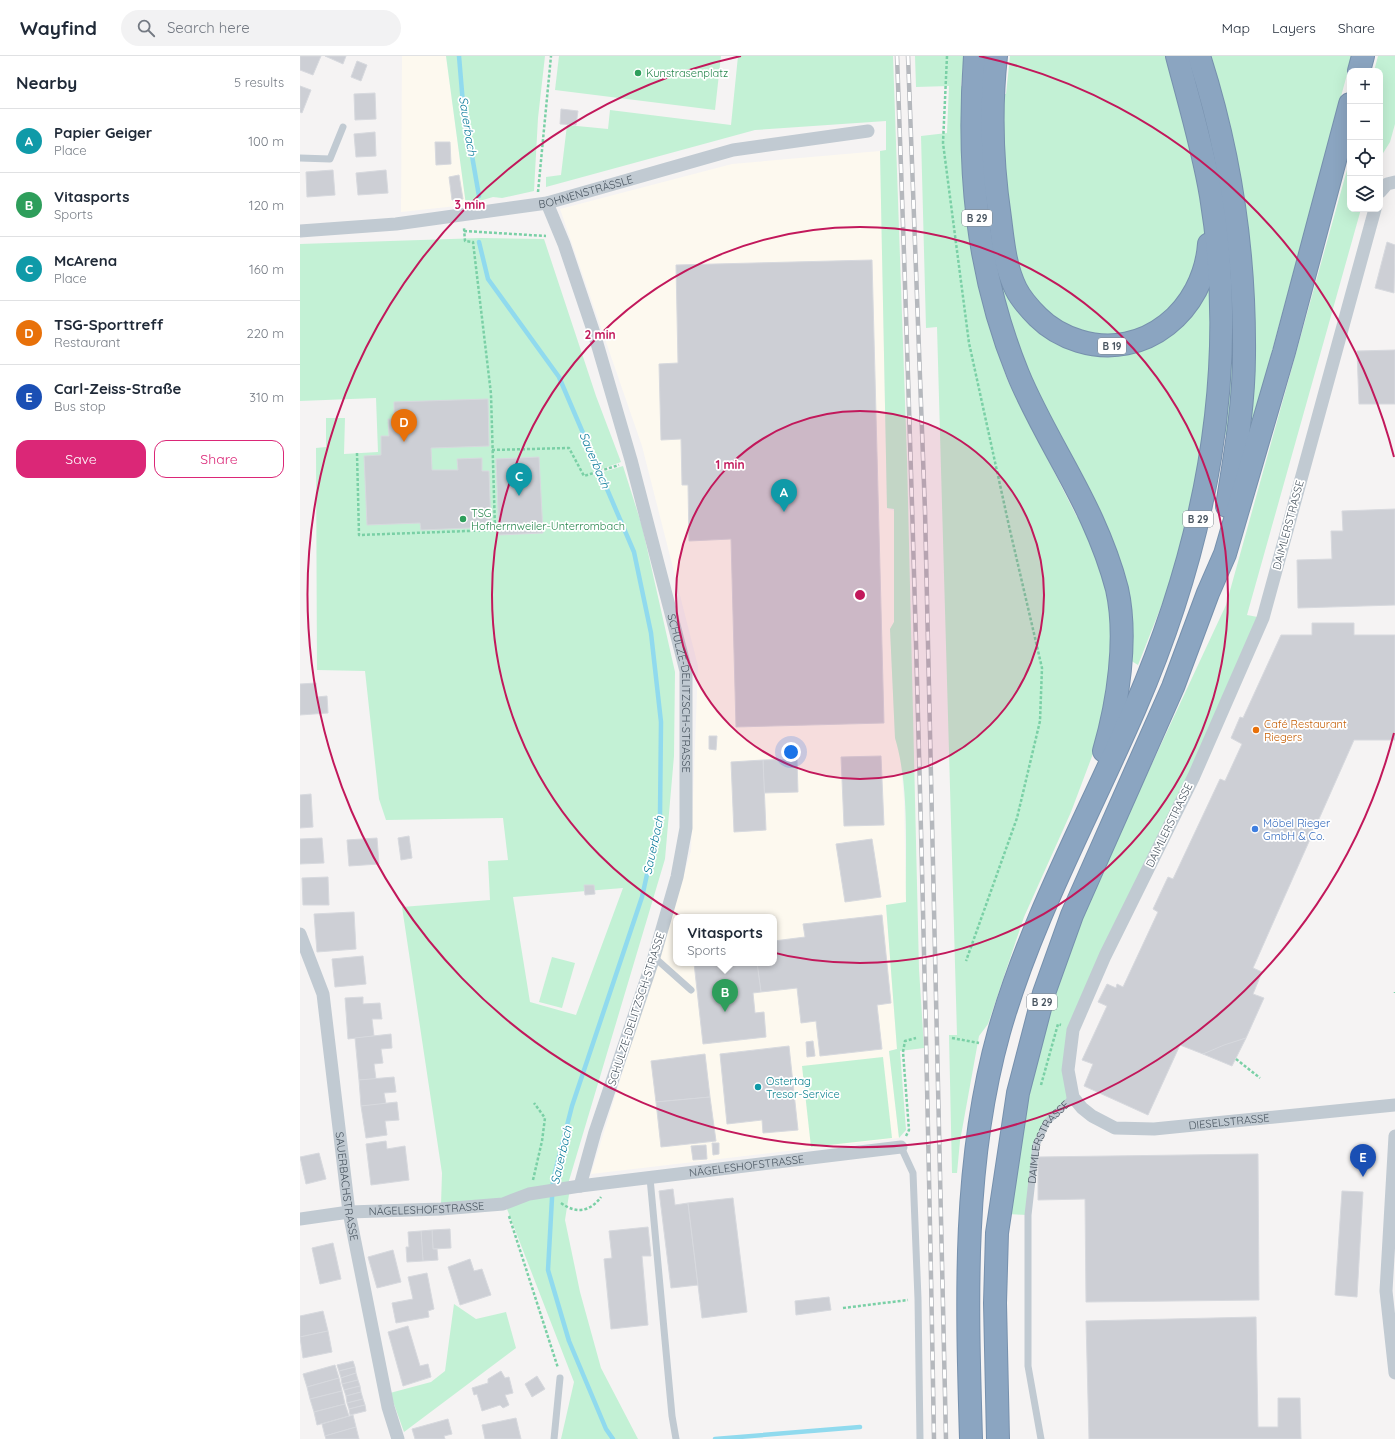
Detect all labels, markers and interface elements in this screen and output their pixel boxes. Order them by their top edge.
search box [121,10,401,46]
text: Wayfind [20,16,97,40]
icon: search [135,17,157,39]
text: Search here [167,18,250,37]
text: Map [1221,19,1250,37]
text: Layers [1272,19,1316,37]
text: Share [1338,19,1375,37]
place label: Kunstrasenplatz [646,66,728,80]
marker: Kunstrasenplatz [633,68,643,78]
map controls [1347,68,1383,212]
button: + [1347,68,1383,104]
text: Nearby [16,72,77,93]
text: 5 results [234,74,284,90]
water label: Sauerbach [456,95,480,157]
button: − [1347,104,1383,140]
text: Papier Geiger [54,123,152,142]
text: A [25,133,33,149]
text: 100 m [248,133,284,149]
button: locate [1347,140,1383,176]
text: Place [54,142,87,158]
street label: BOHNENSTRÄSSLE [538,172,635,211]
button: layers [1347,176,1383,212]
text: Vitasports [54,187,129,206]
text: B [25,197,33,213]
text: 120 m [249,197,284,213]
text: 3 min [455,197,485,212]
text: Sports [54,206,93,222]
road number: B 29 [962,210,992,226]
text: McArena [54,251,117,270]
text: C [25,261,33,277]
text: 160 m [249,261,284,277]
text: Place [54,270,87,286]
text: TSG-Sporttreff [54,315,163,334]
text: D [24,325,34,341]
text: 220 m [246,325,284,341]
text: 2 min [584,327,616,342]
text: Restaurant [54,334,120,350]
road number: B 19 [1098,338,1126,354]
text: Carl-Zeiss-Straße [54,379,181,398]
text: E [25,389,33,405]
text: 310 m [249,389,284,405]
text: Bus stop [54,398,106,414]
pin: D [391,409,417,442]
water label: Sauerbach [576,430,614,491]
button: Save [16,440,146,478]
button: Share [154,440,284,478]
text: 1 min [715,457,745,472]
pin: C [506,463,532,496]
pin: A [771,479,797,512]
street label: DAIMLERSTRASSE [1269,479,1307,571]
place label: TSG Hofherrnweiler-Unterrombach [471,506,625,533]
road number: B 29 [1183,511,1213,527]
marker: TSG Hofherrnweiler-Unterrombach [458,514,468,524]
centre of rings [853,588,867,602]
street label: SCHULZE-DELITZSCH-STRASSE [664,612,693,773]
place label: Café Restaurant Riegers [1264,717,1347,744]
marker: Café Restaurant Riegers [1251,725,1261,735]
your location [781,742,801,762]
street label: DAIMLERSTRASSE [1142,780,1196,870]
water label: Sauerbach [639,814,667,876]
place label: Möbel Rieger GmbH & Co. [1263,816,1331,843]
marker: Möbel Rieger GmbH & Co. [1250,824,1260,834]
popup [673,914,777,966]
text: Vitasports [687,923,763,942]
street label: SCHULZE-DELITZSCH-STRASSE [605,930,667,1088]
text: Sports [687,942,726,958]
pin: B [712,979,738,1012]
road number: B 29 [1027,994,1057,1010]
place label: Ostertag Tresor-Service [766,1074,840,1101]
marker: Ostertag Tresor-Service [753,1082,763,1092]
street label: DAIMLERSTRASSE [1025,1098,1072,1184]
street label: DIESELSTRASSE [1188,1111,1270,1133]
water label: Sauerbach [547,1124,575,1186]
street label: SAUERBACHSTRASSE [332,1131,362,1242]
pin: E [1350,1144,1376,1177]
street label: NÄGELESHOFSTRASSE [688,1152,805,1180]
street label: NÄGELESHOFSTRASSE [368,1199,485,1218]

